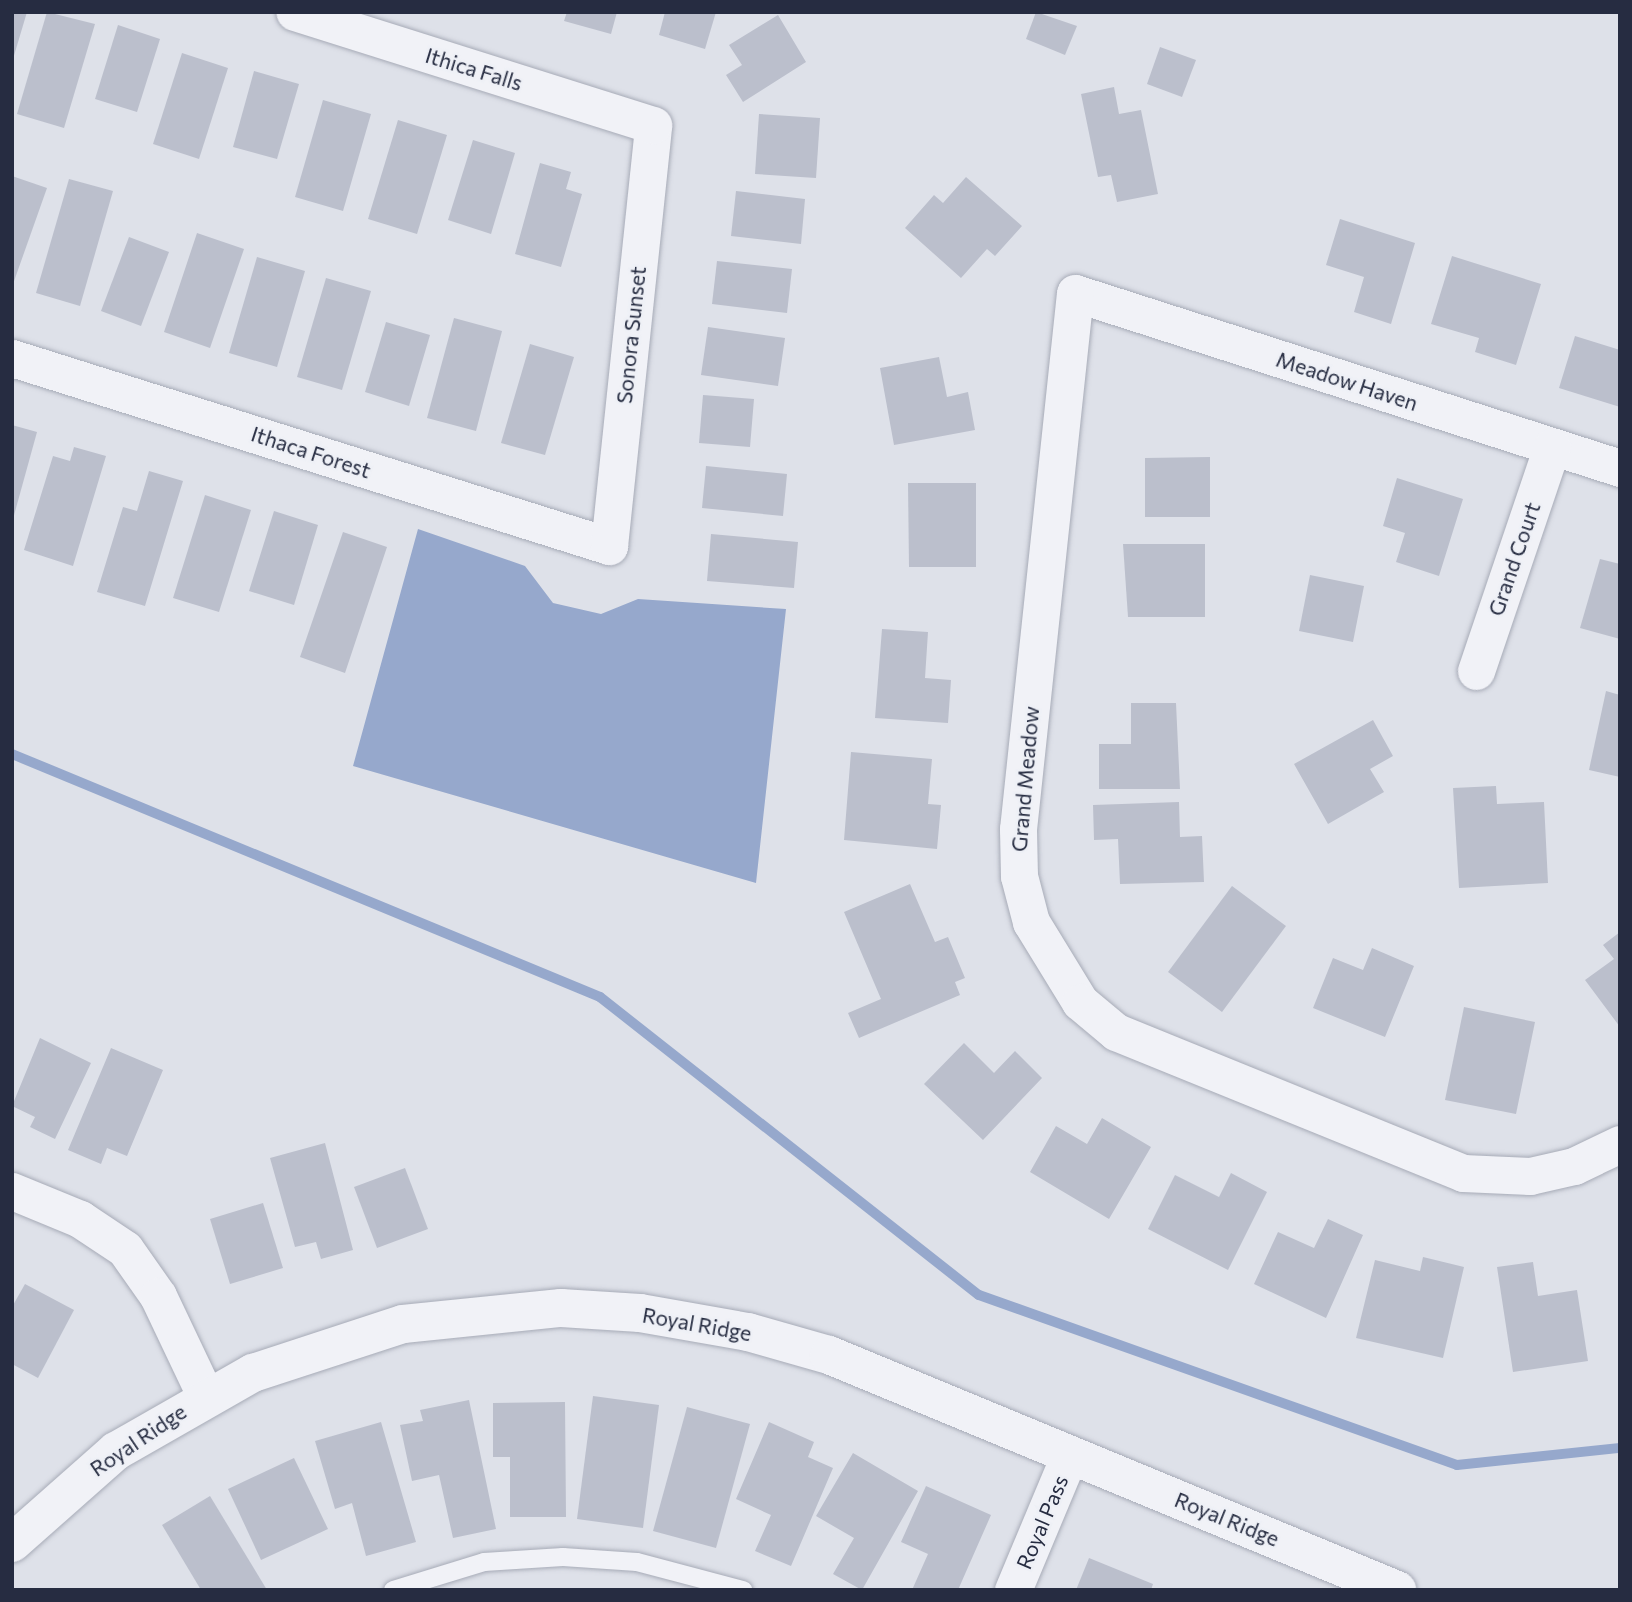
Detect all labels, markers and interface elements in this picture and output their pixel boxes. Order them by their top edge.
street label: Ithica Falls [422,42,526,96]
street label: Sonora Sunset [611,265,651,405]
street label: Meadow Haven [1273,346,1421,416]
street label: Ithaca Forest [248,421,374,483]
street label: Grand Court [1483,499,1545,619]
street label: Grand Meadow [1006,705,1044,853]
street label: Royal Ridge [640,1302,754,1346]
street label: Royal Ridge [85,1399,191,1481]
street label: Royal Pass [1011,1471,1073,1573]
street label: Royal Ridge [1171,1487,1283,1551]

